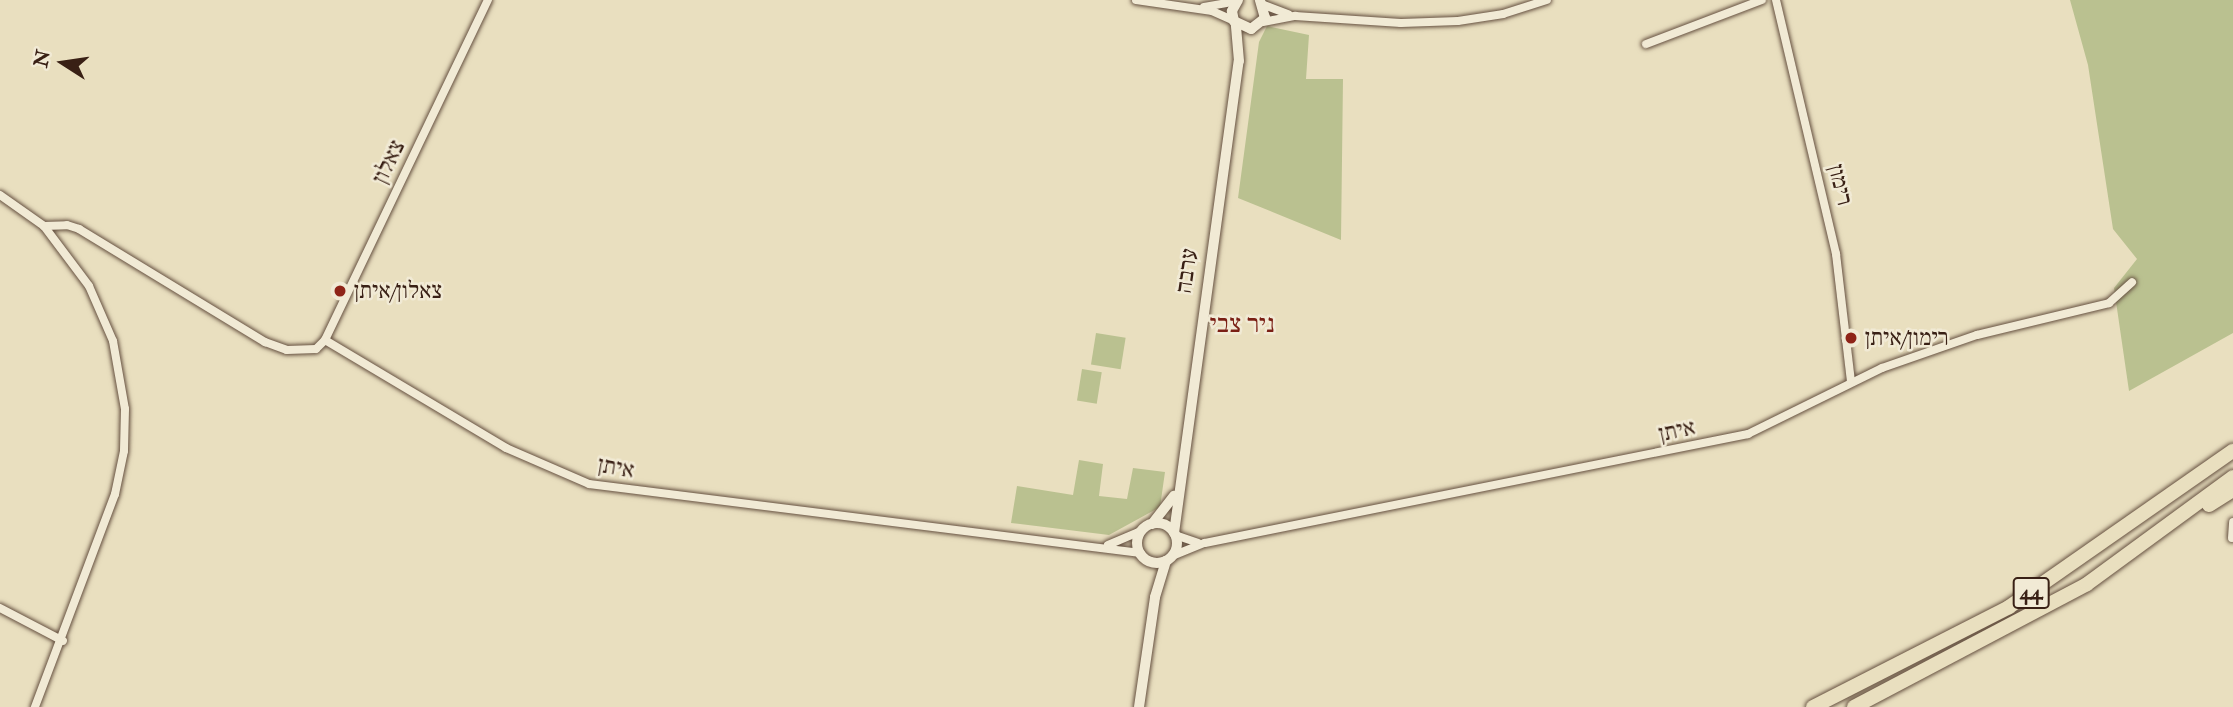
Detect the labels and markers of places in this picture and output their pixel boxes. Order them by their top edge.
place label: צאלון/איתן [354,277,442,305]
marker: צאלון/איתן [332,283,348,299]
place label: רימון/איתן [1865,324,1949,352]
marker: רימון/איתן [1843,330,1859,346]

